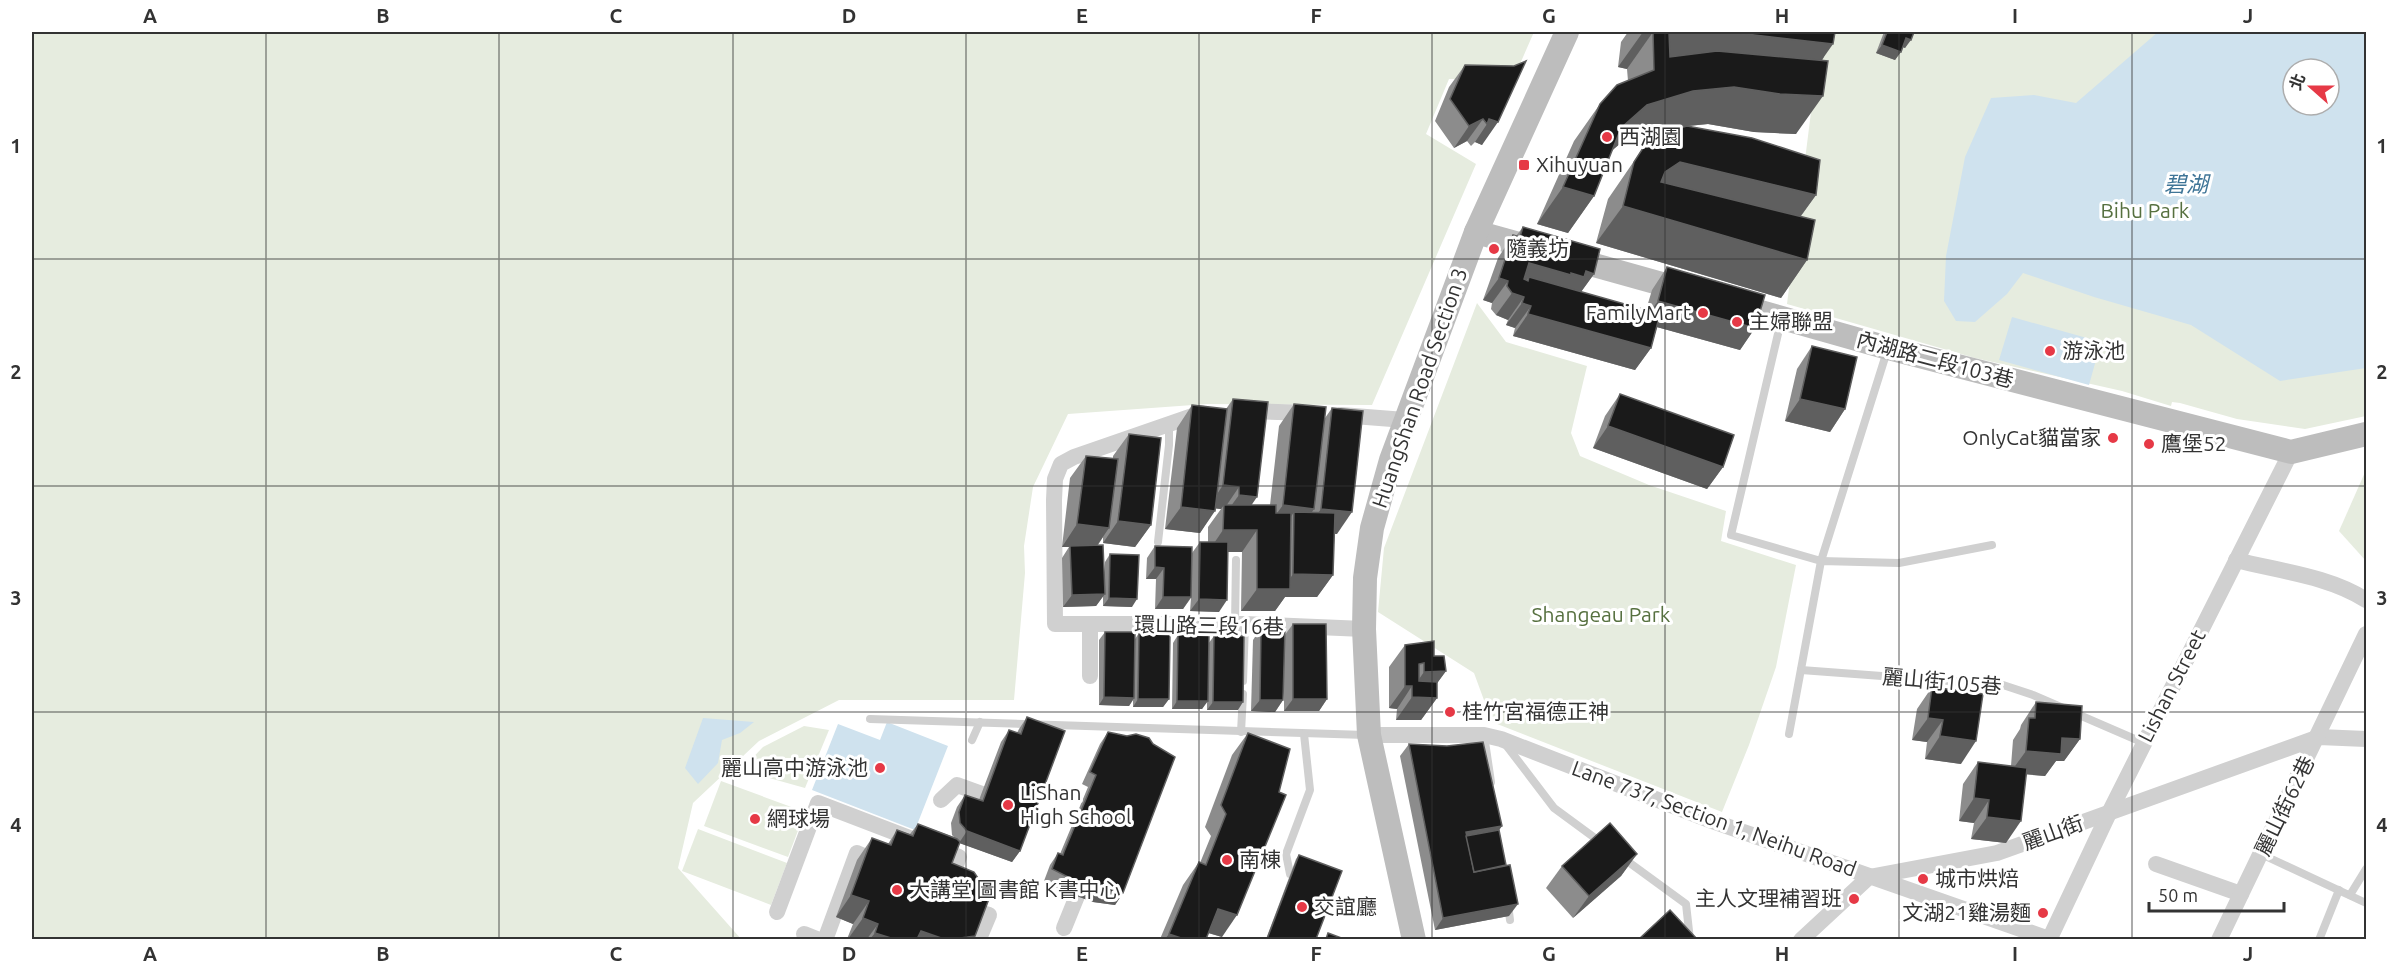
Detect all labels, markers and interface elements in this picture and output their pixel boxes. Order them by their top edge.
text: A [143,4,157,27]
text: B [376,4,390,27]
text: C [610,4,623,27]
text: D [842,4,856,27]
text: E [1076,4,1088,27]
text: F [1310,4,1322,27]
text: G [1542,4,1556,27]
text: H [1775,4,1789,27]
text: I [2012,4,2018,27]
text: J [2243,4,2253,27]
north arrow [2281,57,2341,117]
text: 北 [2286,71,2308,92]
place label: 西湖園 [1619,124,1682,148]
marker: 西湖園 [1600,130,1614,144]
text: 1 [10,134,22,157]
text: 1 [2376,134,2388,157]
place label: Xihuyuan [1536,152,1623,176]
marker: Xihuyuan [1517,158,1531,172]
water label: 碧湖 [2164,171,2211,196]
park label: Bihu Park [2101,198,2190,222]
place label: 隨義坊 [1506,236,1569,260]
marker: 隨義坊 [1487,242,1501,256]
street label: HuangShan Road Section 3 [1367,265,1471,511]
place label: FamilyMart [1586,300,1691,324]
marker: FamilyMart [1696,306,1710,320]
place label: 主婦聯盟 [1749,309,1833,333]
marker: 主婦聯盟 [1730,315,1744,329]
street label: 內湖路二段103巷 [1854,327,2016,392]
place label: 游泳池 [2062,338,2125,362]
marker: 游泳池 [2043,344,2057,358]
text: 2 [10,360,22,383]
text: 2 [2376,360,2388,383]
place label: OnlyCat貓當家 [1962,425,2101,449]
marker: OnlyCat貓當家 [2106,431,2120,445]
place label: 鷹堡52 [2161,431,2227,455]
marker: 鷹堡52 [2142,437,2156,451]
text: 3 [10,586,22,609]
text: 3 [2376,586,2388,609]
park label: Shangeau Park [1532,602,1671,626]
street label: 環山路三段16巷 [1134,612,1284,638]
street label: Lishan Street [2132,625,2210,746]
street label: 麗山街105巷 [1881,664,2003,698]
place label: 桂竹宮福德正神 [1462,699,1609,723]
marker: 桂竹宮福德正神 [1443,705,1457,719]
street label: 麗山街62巷 [2250,752,2318,859]
place label: 麗山高中游泳池 [721,755,868,779]
street label: Lane 737, Section 1, Neihu Road [1569,755,1860,881]
marker: 麗山高中游泳池 [873,761,887,775]
place label: LiShan High School [1020,780,1131,828]
marker: LiShan High School [1001,798,1015,812]
place label: 網球場 [767,806,830,830]
street label: 麗山街 [2019,810,2086,854]
marker: 網球場 [748,812,762,826]
text: 4 [10,813,22,836]
text: 4 [2376,813,2388,836]
place label: 南棟 [1239,847,1281,871]
marker: 南棟 [1220,853,1234,867]
place label: 城市烘焙 [1935,866,2019,890]
marker: 城市烘焙 [1916,872,1930,886]
scale bar [2149,875,2284,913]
place label: 大講堂 圖書館 K書中心 [909,877,1120,901]
marker: 大講堂 圖書館 K書中心 [890,883,904,897]
text: 50 m [2158,885,2198,905]
place label: 主人文理補習班 [1695,886,1842,910]
marker: 主人文理補習班 [1847,892,1861,906]
place label: 交誼廳 [1314,894,1377,918]
marker: 交誼廳 [1295,900,1309,914]
place label: 文湖21雞湯麵 [1902,900,2031,924]
marker: 文湖21雞湯麵 [2036,906,2050,920]
text: A [143,942,157,965]
text: B [376,942,390,965]
text: C [610,942,623,965]
text: D [842,942,856,965]
text: E [1076,942,1088,965]
text: F [1310,942,1322,965]
text: G [1542,942,1556,965]
text: H [1775,942,1789,965]
text: I [2012,942,2018,965]
text: J [2243,942,2253,965]

